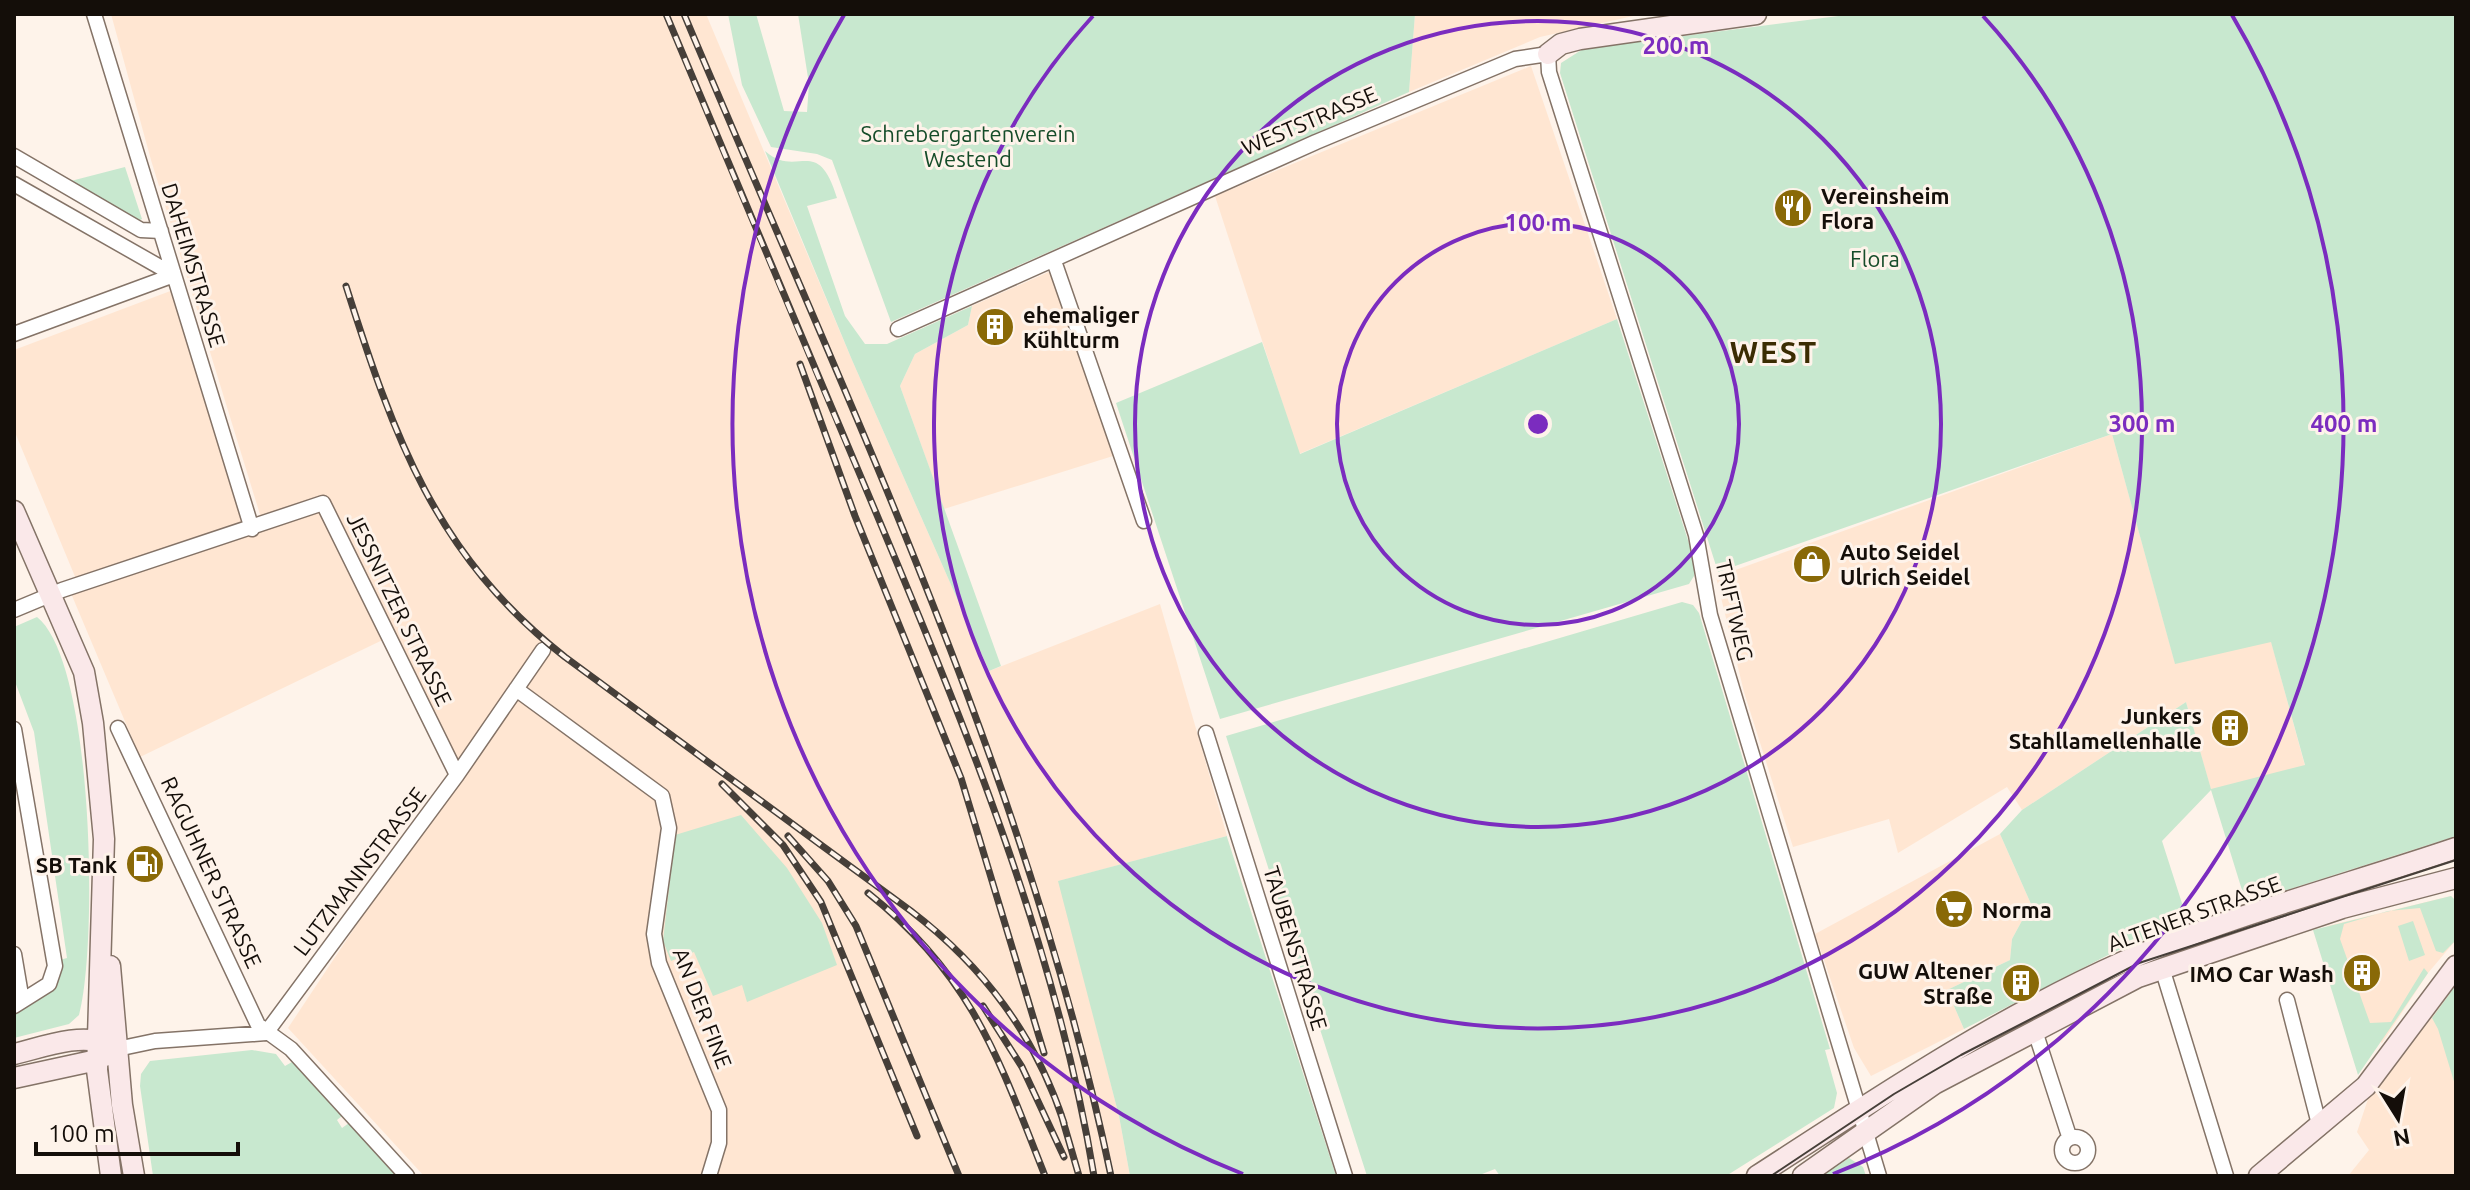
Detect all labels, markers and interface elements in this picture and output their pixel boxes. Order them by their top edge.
text: 200 m [1643,32,1709,59]
street label: WESTSTRASSE [1238,80,1380,160]
park label: Schrebergartenverein Westend [861,121,1075,171]
street label: DAHEIMSTRASSE [157,180,231,350]
place label: Vereinsheim Flora [1821,183,1950,233]
restaurant icon: Vereinsheim Flora [1772,187,1814,229]
text: 100 m [1505,209,1571,236]
park label: Flora [1850,246,1900,271]
place label: ehemaliger Kühlturm [1023,302,1140,352]
building icon: ehemaliger Kühlturm [974,306,1016,348]
district label: WEST [1730,335,1818,369]
centre of rings [1524,410,1552,438]
text: 300 m [2109,410,2175,437]
text: 400 m [2311,410,2377,437]
street label: JESSNITZER STRASSE [342,508,458,710]
place label: Auto Seidel Ulrich Seidel [1840,539,1970,589]
shop icon: Auto Seidel Ulrich Seidel [1791,543,1833,585]
street label: TRIFTWEG [1711,557,1759,663]
place label: Junkers Stahllamellenhalle [2009,703,2202,753]
building icon: Junkers Stahllamellenhalle [2209,707,2251,749]
street label: RAGUHNER STRASSE [157,772,267,972]
street label: LUTZMANNSTRASSE [288,782,430,960]
fuel station icon: SB Tank [124,843,166,885]
place label: SB Tank [36,852,118,877]
street label: TAUBENSTRASSE [1259,863,1333,1033]
street label: ALTENER STRASSE [2104,870,2284,956]
supermarket icon: Norma [1933,888,1975,930]
place label: Norma [1982,897,2052,922]
street label: AN DER FINE [669,944,737,1072]
building icon: IMO Car Wash [2341,952,2383,994]
place label: GUW Altener Straße [1858,958,1993,1008]
place label: IMO Car Wash [2189,961,2334,986]
building icon: GUW Altener Straße [2000,962,2042,1004]
north arrow [2358,1078,2438,1158]
scale bar [36,1106,238,1156]
text: 100 m [48,1120,115,1147]
text: N [2391,1124,2412,1152]

